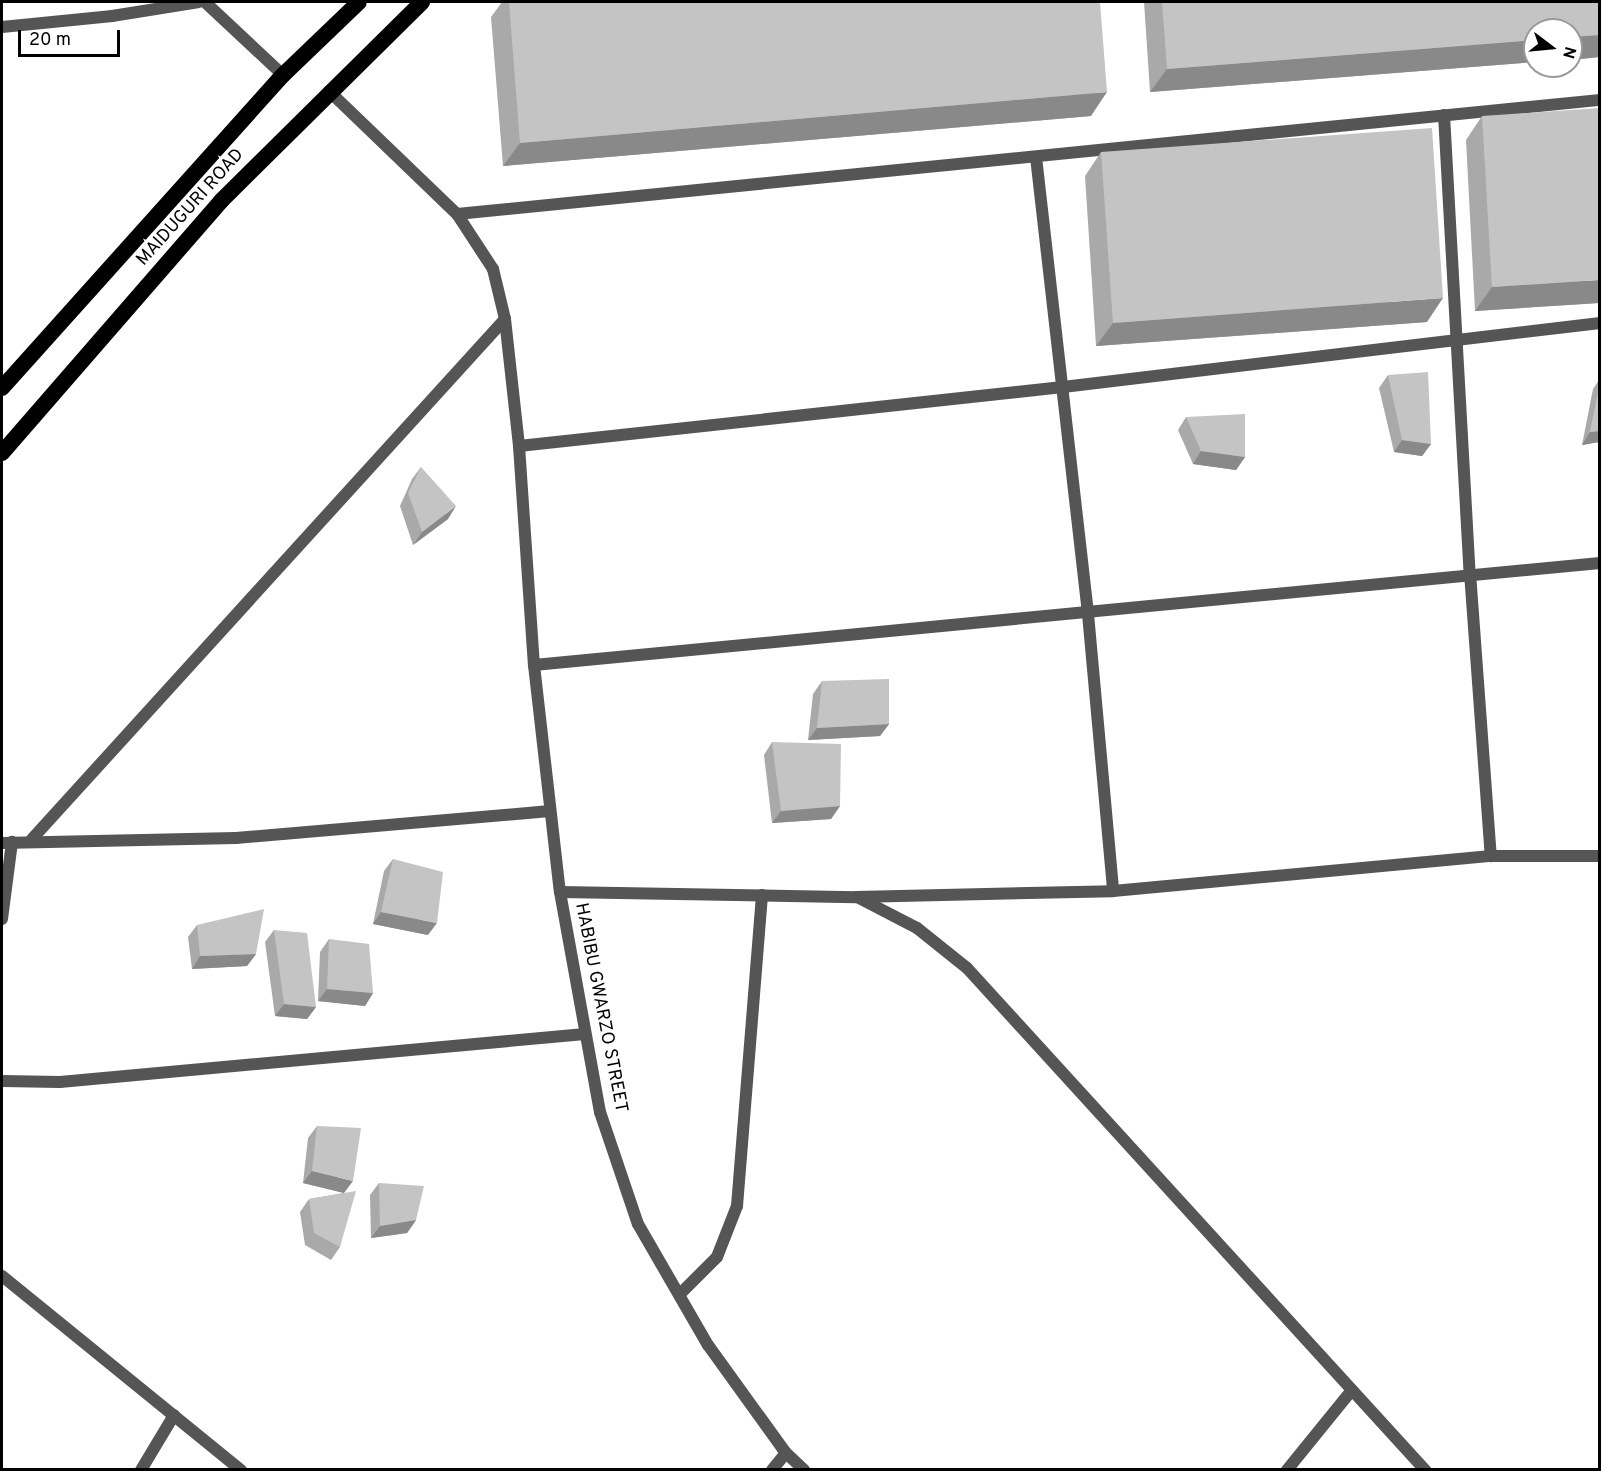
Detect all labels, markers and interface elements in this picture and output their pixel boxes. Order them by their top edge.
scale bar [21,18,123,56]
north arrow [1523,18,1583,78]
text: 20 m [29,29,71,52]
text: N [1557,44,1580,61]
street label: MAIDUGURI ROAD [133,145,249,271]
street label: HABIBU GWARZO STREET [569,901,631,1115]

